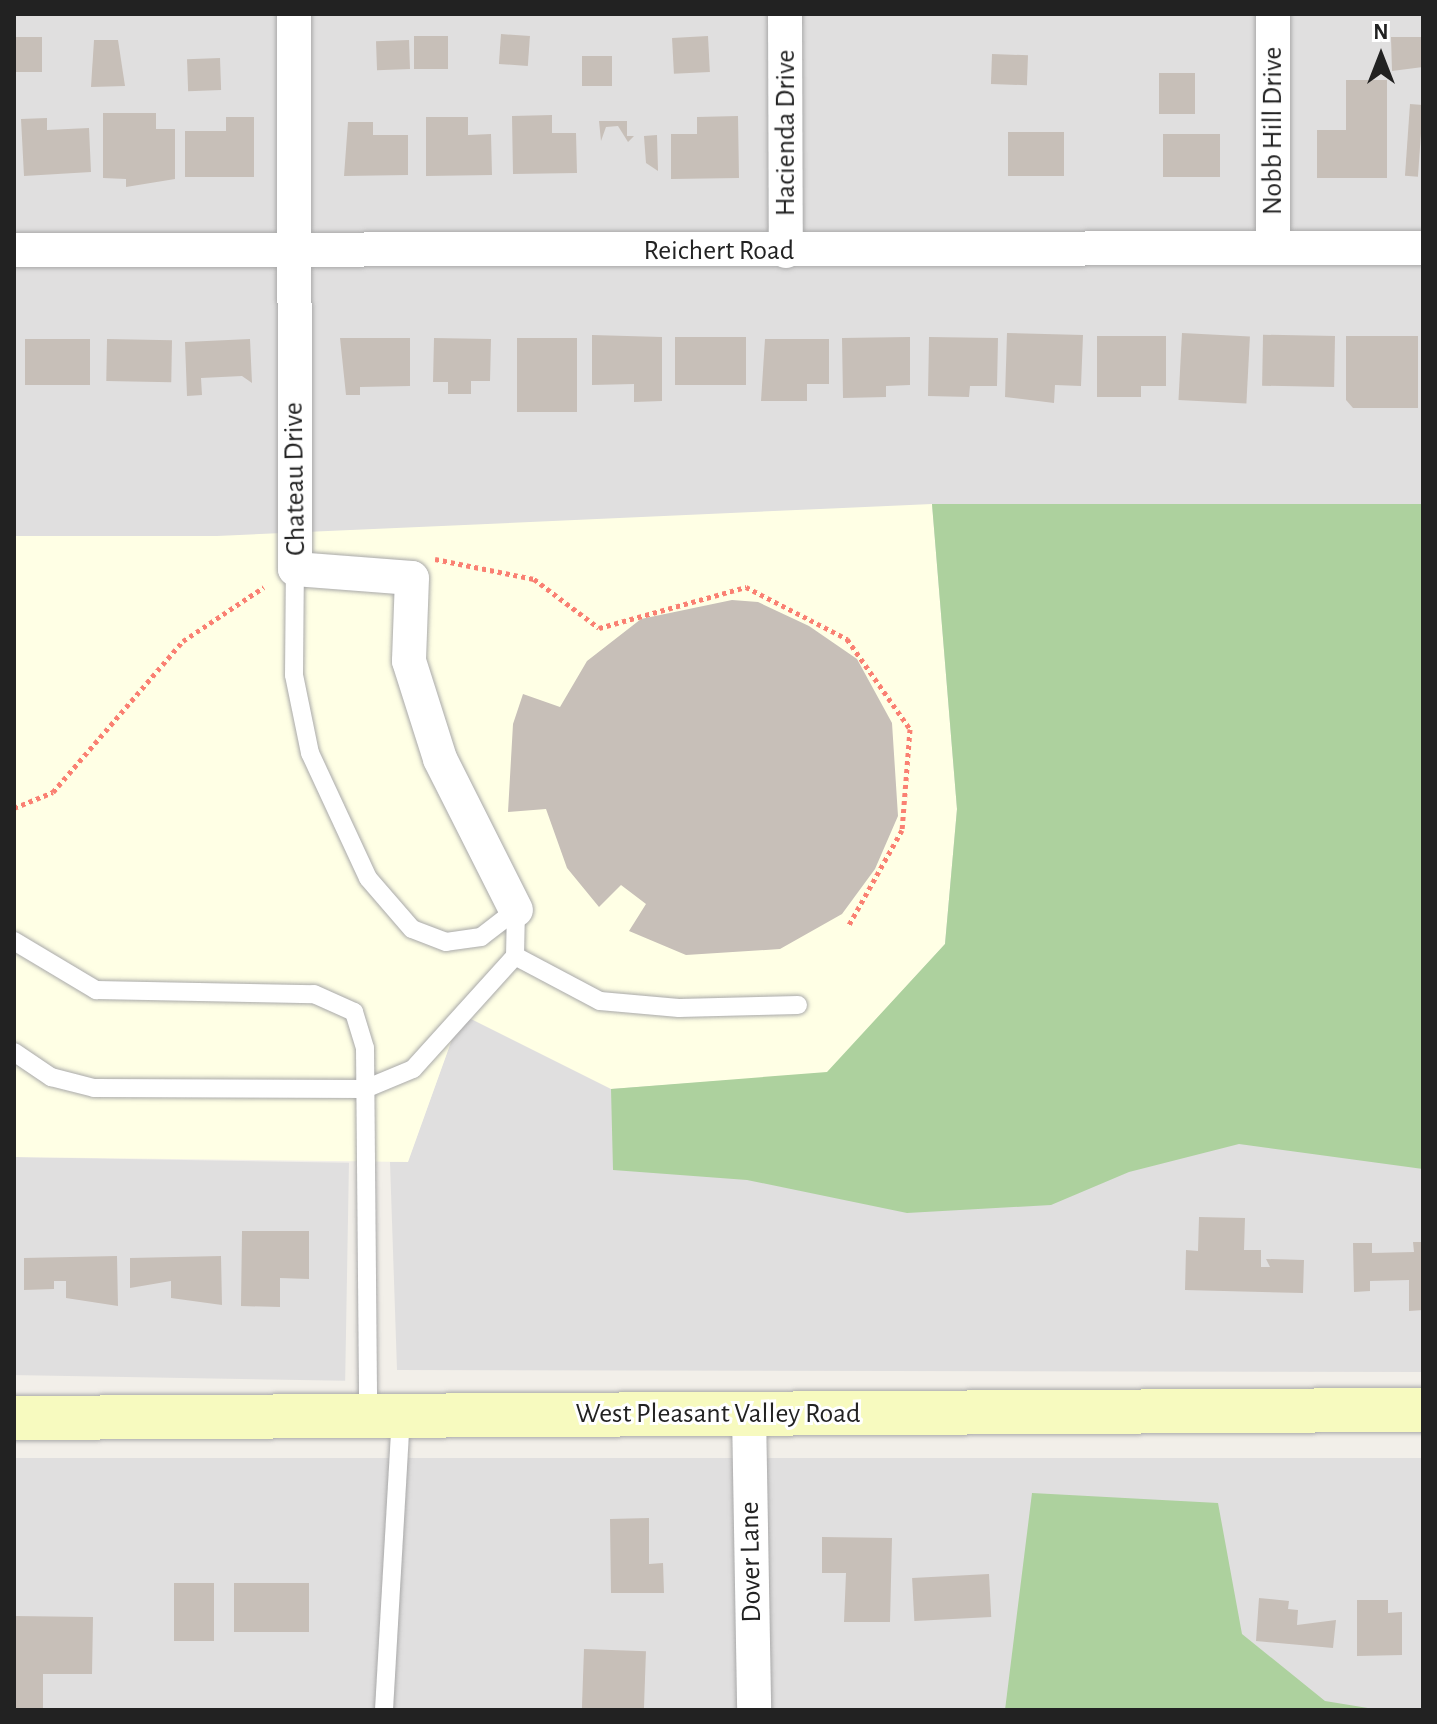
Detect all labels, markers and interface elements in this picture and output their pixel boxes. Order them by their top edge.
north arrow [1341,16,1421,96]
text: N [1373,21,1389,43]
street label: Nobb Hill Drive [1256,47,1290,215]
street label: Hacienda Drive [769,50,803,216]
street label: Reichert Road [644,234,794,268]
street label: Chateau Drive [277,402,313,556]
street label: West Pleasant Valley Road [575,1397,861,1431]
street label: Dover Lane [733,1501,769,1623]

